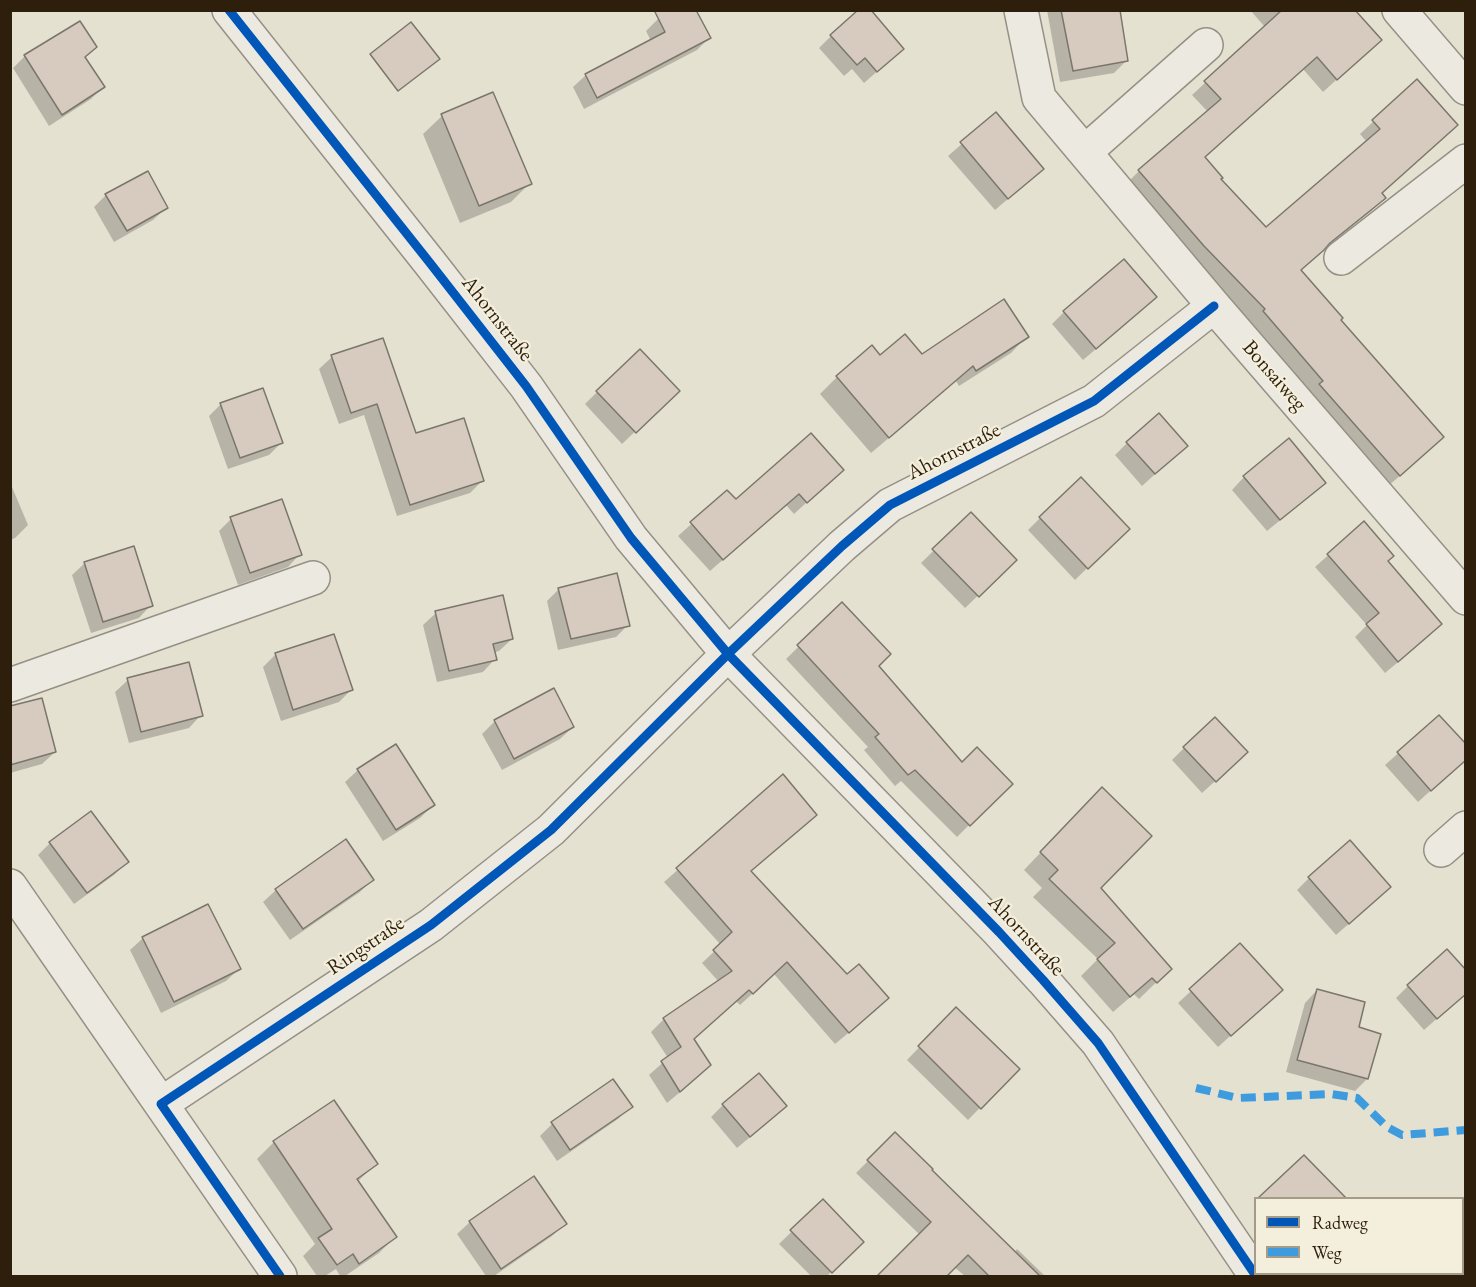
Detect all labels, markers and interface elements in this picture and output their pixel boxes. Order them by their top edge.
street label: Ahornstraße [456,271,538,367]
street label: Bonsaiweg [1237,336,1311,416]
street label: Ahornstraße [903,418,1005,486]
street label: Ahornstraße [982,890,1070,982]
street label: Ringstraße [323,911,409,981]
legend [1254,1197,1464,1275]
text: Radweg [1312,1211,1368,1234]
text: Weg [1312,1241,1342,1264]

